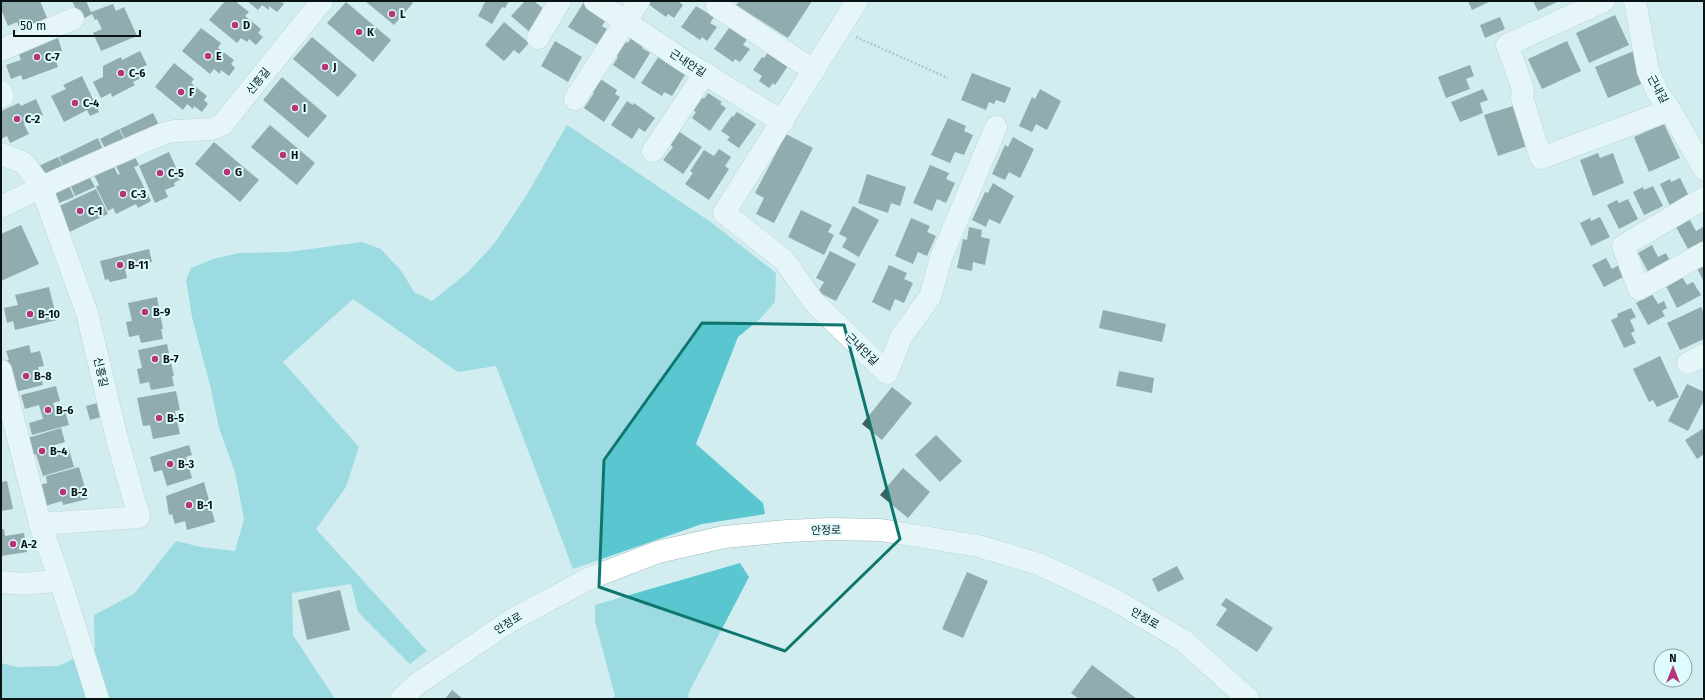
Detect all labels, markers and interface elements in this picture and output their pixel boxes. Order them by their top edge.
place label: L [400,8,406,21]
marker: L [387,9,397,19]
scale bar [14,12,140,38]
text: 50 m [20,19,46,33]
place label: D [243,19,250,32]
marker: D [230,20,240,30]
place label: K [367,26,375,39]
marker: K [354,27,364,37]
street label: 근내안길 [667,47,708,80]
place label: E [216,50,222,63]
place label: C-7 [45,51,60,64]
marker: E [203,51,213,61]
marker: C-7 [32,52,42,62]
place label: J [332,61,337,74]
marker: J [320,62,330,72]
street label: 신흥길 [244,65,273,97]
place label: C-6 [129,67,145,80]
marker: C-6 [116,68,126,78]
street label: 근내길 [1645,73,1671,106]
place label: F [189,86,195,99]
marker: F [176,87,186,97]
place label: C-4 [83,97,99,110]
marker: C-4 [70,98,80,108]
place label: I [303,102,306,115]
marker: I [290,103,300,113]
place label: C-2 [25,113,41,126]
marker: C-2 [12,114,22,124]
place label: H [291,149,298,162]
marker: H [278,150,288,160]
place label: G [235,166,242,179]
place label: C-5 [168,167,184,180]
marker: G [222,167,232,177]
marker: C-5 [155,168,165,178]
place label: C-3 [131,188,146,201]
marker: C-3 [118,189,128,199]
place label: C-1 [88,205,102,218]
marker: C-1 [75,206,85,216]
place label: B-11 [128,259,149,272]
marker: B-11 [115,260,125,270]
place label: B-9 [153,306,170,319]
marker: B-9 [140,307,150,317]
place label: B-10 [38,308,61,321]
marker: B-10 [25,309,35,319]
street label: 근내안길 [843,331,881,368]
place label: B-7 [163,353,179,366]
marker: B-7 [150,354,160,364]
street label: 신흥길 [91,356,110,388]
place label: B-8 [34,370,52,383]
marker: B-8 [21,371,31,381]
place label: B-6 [56,404,73,417]
marker: B-6 [43,405,53,415]
place label: B-5 [167,412,184,425]
marker: B-5 [154,413,164,423]
place label: B-4 [50,445,67,458]
marker: B-4 [37,446,47,456]
place label: B-3 [178,458,195,471]
marker: B-3 [165,459,175,469]
place label: B-2 [71,486,88,499]
marker: B-2 [58,487,68,497]
place label: B-1 [197,499,213,512]
marker: B-1 [184,500,194,510]
street label: 안정로 [811,524,841,537]
place label: A-2 [20,538,37,551]
marker: A-2 [8,539,18,549]
street label: 안정로 [1128,605,1161,632]
street label: 안정로 [492,610,525,637]
north arrow [1653,648,1693,688]
text: N [1669,652,1677,665]

